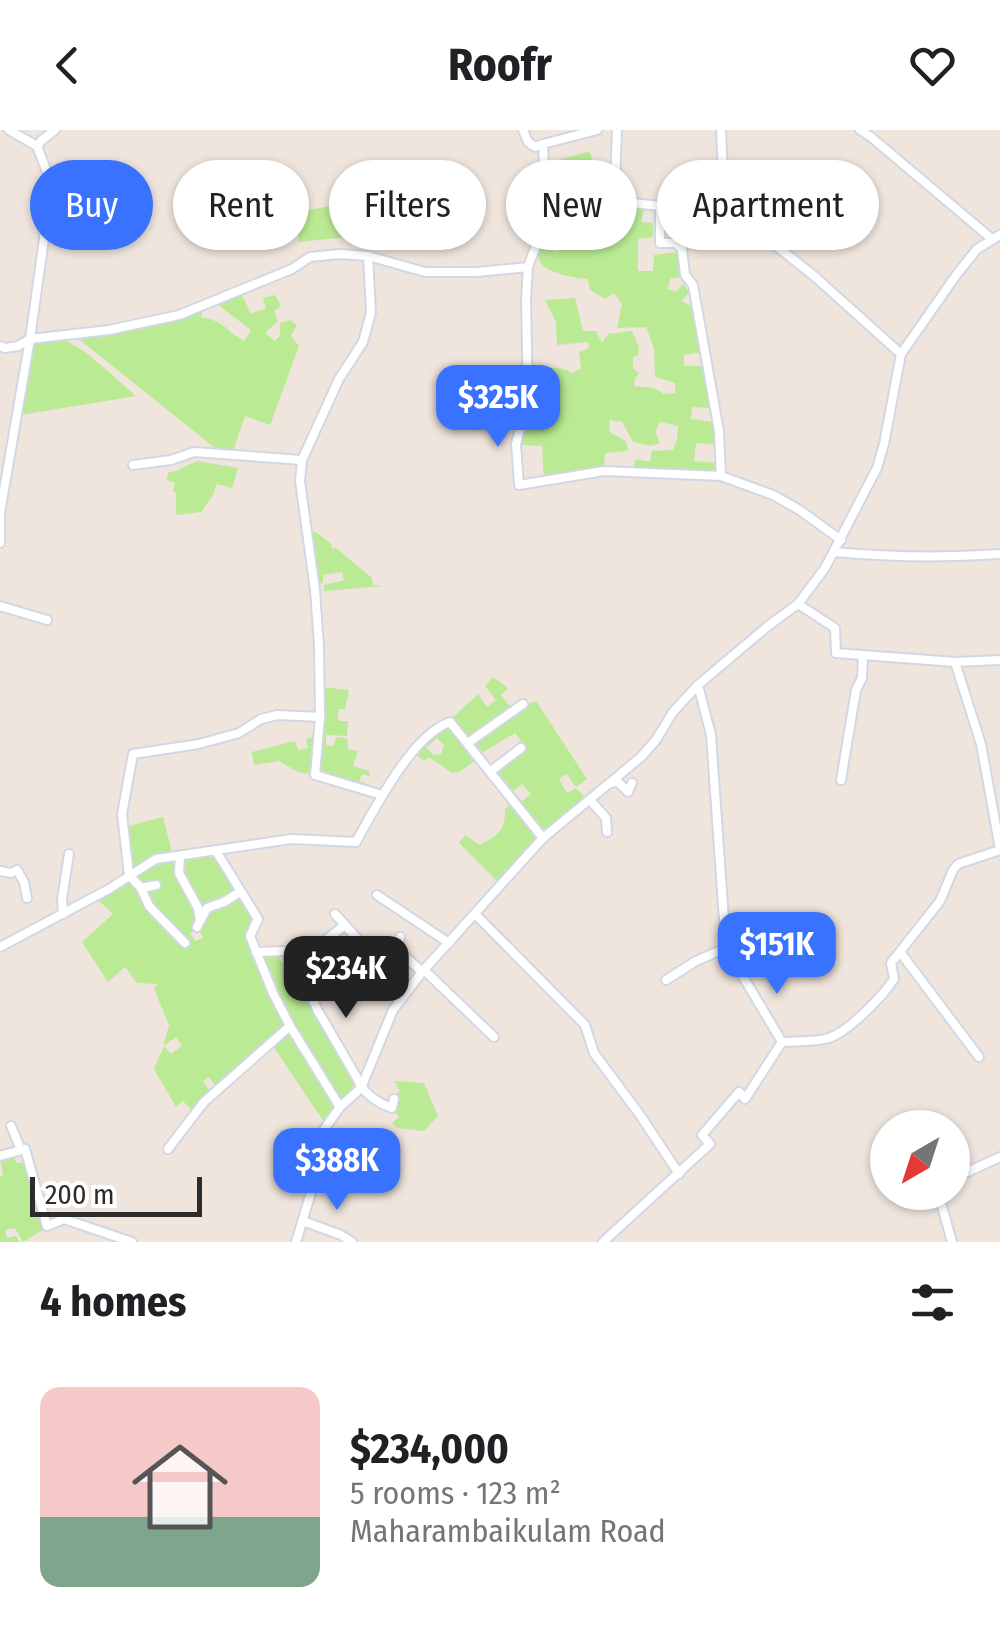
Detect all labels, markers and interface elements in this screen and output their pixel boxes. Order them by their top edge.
icon: back [40,38,95,93]
text: Roofr [448,38,552,92]
icon: heart [905,38,960,93]
chip: Buy [30,160,153,250]
chip: Rent [173,160,309,250]
chip: Filters [329,160,486,250]
chip: New [506,160,637,250]
chip: Apartment [657,160,879,250]
pin: $325K [428,365,568,450]
text: $325K [458,378,538,416]
pin: $151K [707,912,847,997]
text: $151K [740,925,814,963]
pin: $234K [276,936,416,1021]
text: $234K [306,949,386,987]
north arrow [870,1110,970,1210]
map controls [870,1110,970,1210]
pin: $388K [267,1128,407,1213]
text: $388K [295,1141,379,1179]
scale bar [30,1172,202,1216]
text: 200 m [45,1178,115,1211]
icon: filters [905,1275,960,1330]
text: 4 homes [40,1277,187,1327]
text: $234,000 [350,1424,509,1474]
icon: home [120,1427,240,1547]
text: 5 rooms · 123 m² [350,1474,561,1512]
text: Maharambaikulam Road [350,1512,666,1550]

